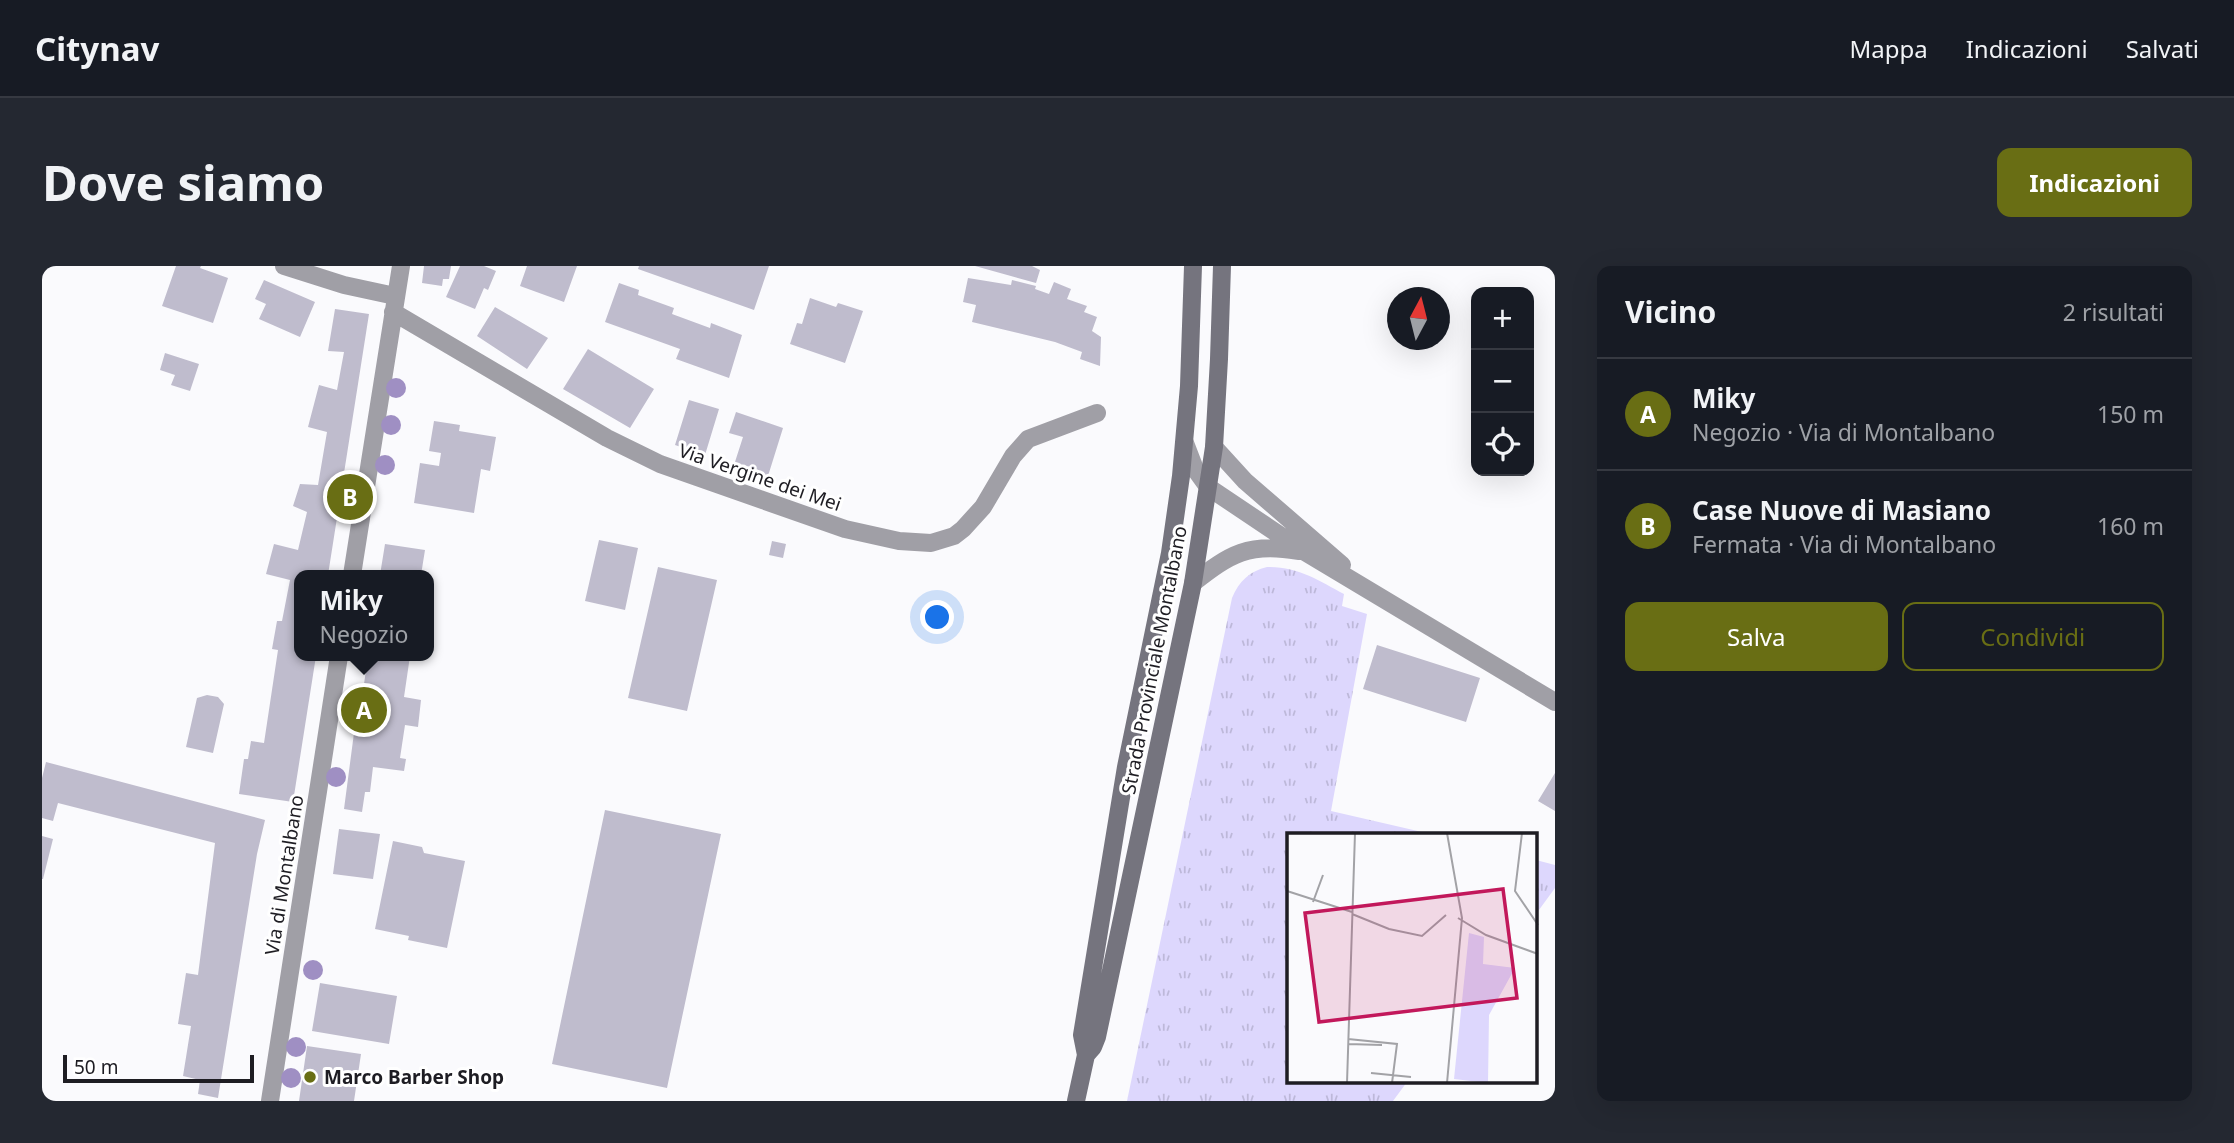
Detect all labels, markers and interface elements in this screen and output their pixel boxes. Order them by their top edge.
text: Citynav [35,26,159,71]
text: Mappa [1850,32,1928,65]
text: Indicazioni [1966,32,2088,65]
text: Salvati [2126,32,2199,65]
button: Indicazioni [1997,148,2192,217]
text: Dove siamo [42,149,325,215]
north arrow [1387,287,1450,350]
map controls [1471,287,1534,476]
button: + [1471,287,1534,350]
text: Vicino [1625,291,1716,332]
text: 2 risultati [2063,296,2164,328]
button: − [1471,350,1534,413]
text: Miky [1692,380,1755,416]
text: A [1640,398,1656,430]
text: 150 m [2097,398,2164,430]
button: locate [1471,413,1534,476]
text: Negozio · Via di Montalbano [1692,416,1995,448]
street label: Via Vergine dei Mei [675,437,845,517]
pin: B [327,471,373,523]
text: Case Nuove di Masiano [1692,492,1991,528]
text: B [1640,510,1656,542]
text: 160 m [2097,510,2164,542]
street label: Strada Provinciale Montalbano [1115,524,1193,796]
text: Fermata · Via di Montalbano [1692,528,1996,560]
popup [294,570,434,661]
text: Miky [320,582,383,618]
your location [920,600,954,634]
button: Salva [1625,602,1888,671]
button: Condividi [1902,602,2164,671]
text: Negozio [320,618,408,650]
pin: A [341,684,387,736]
street label: Via di Montalbano [258,793,310,957]
inset map [1287,833,1538,1084]
scale bar [63,1052,254,1084]
text: 50 m [74,1054,118,1080]
place label: Marco Barber Shop [324,1064,504,1090]
marker: Marco Barber Shop [302,1069,318,1085]

